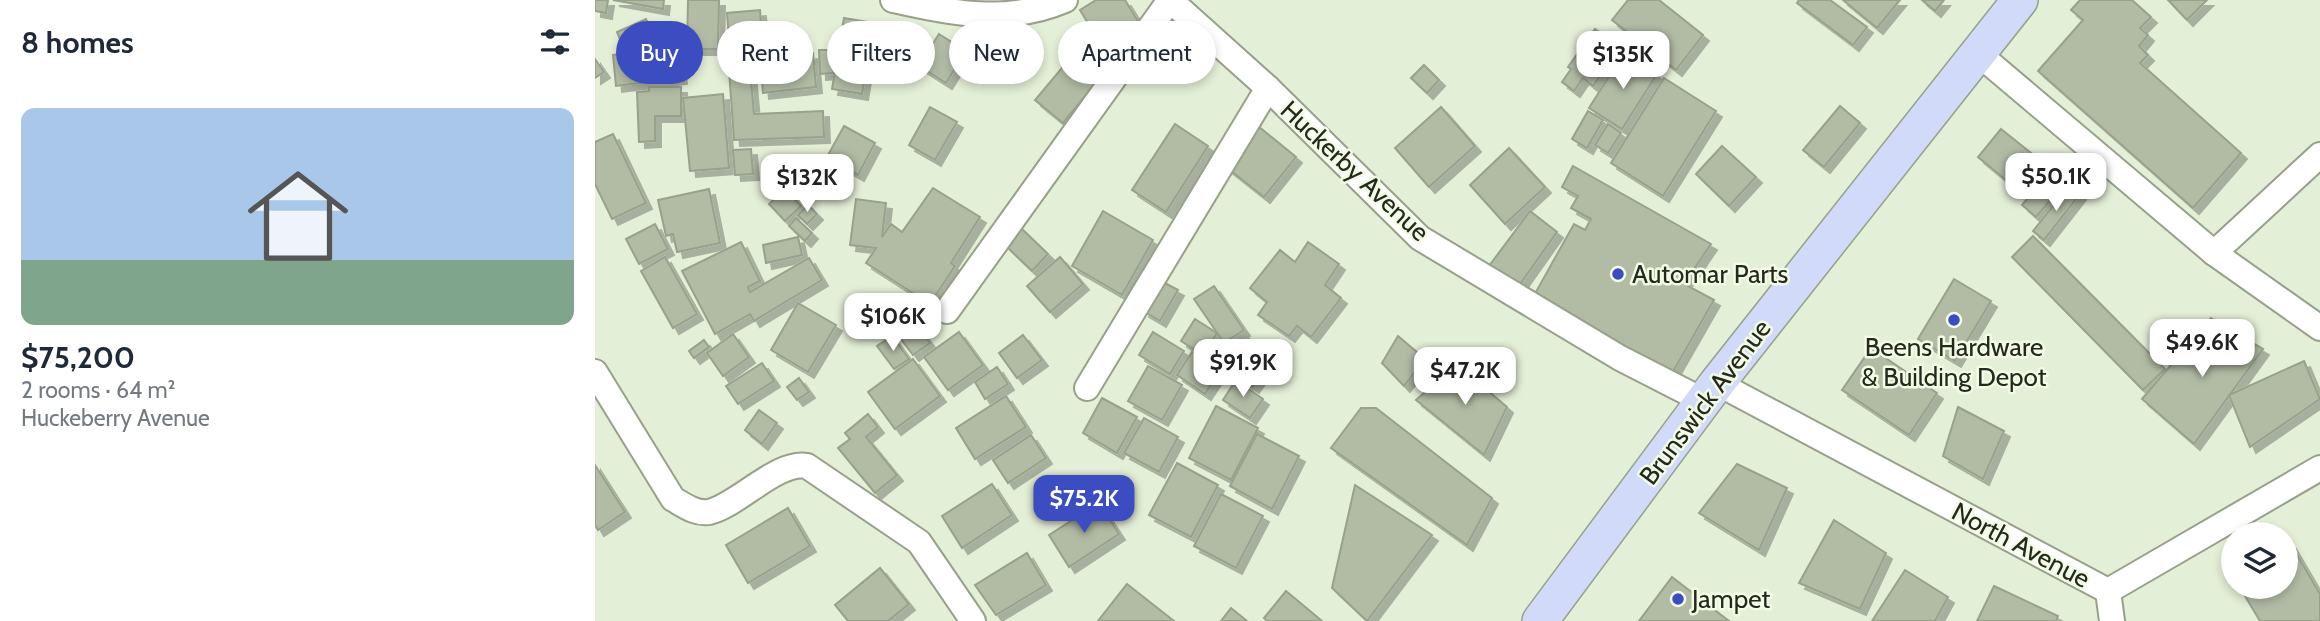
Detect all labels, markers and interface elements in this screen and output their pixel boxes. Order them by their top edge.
chip: Buy [616,21,703,84]
chip: Rent [717,21,813,84]
chip: Filters [827,21,935,84]
chip: New [949,21,1044,84]
chip: Apartment [1058,21,1216,84]
icon: filters [536,23,574,61]
text: 8 homes [21,24,134,61]
pin: $135K [1574,32,1672,91]
text: $135K [1593,40,1654,68]
street label: Huckerby Avenue [1274,94,1436,248]
icon: home [235,153,361,279]
pin: $132K [758,154,856,214]
pin: $50.1K [1999,154,2113,213]
text: $50.1K [2021,162,2091,190]
text: $132K [777,163,837,191]
place label: Automar Parts [1632,258,1789,290]
marker: Automar Parts [1610,266,1626,282]
pin: $106K [844,294,942,353]
text: $106K [860,302,926,330]
marker: Beens Hardware & Building Depot [1946,312,1962,328]
street label: Brunswick Avenue [1632,313,1778,491]
pin: $49.6K [2145,320,2259,379]
text: $49.6K [2166,328,2238,356]
place label: Beens Hardware & Building Depot [1862,331,2047,393]
text: $75,200 [21,339,135,376]
pin: $91.9K [1186,340,1300,399]
text: $91.9K [1210,348,1276,376]
pin: $47.2K [1408,348,1522,407]
text: $47.2K [1430,356,1500,384]
text: 2 rooms · 64 m² [21,376,175,404]
text: Huckeberry Avenue [21,404,210,432]
pin: $75.2K [1027,476,1141,535]
text: $75.2K [1049,484,1119,512]
street label: North Avenue [1947,495,2095,595]
map controls [2221,522,2298,599]
button: layers [2221,522,2298,599]
place label: Jampet [1691,583,1770,615]
marker: Jampet [1670,591,1686,607]

